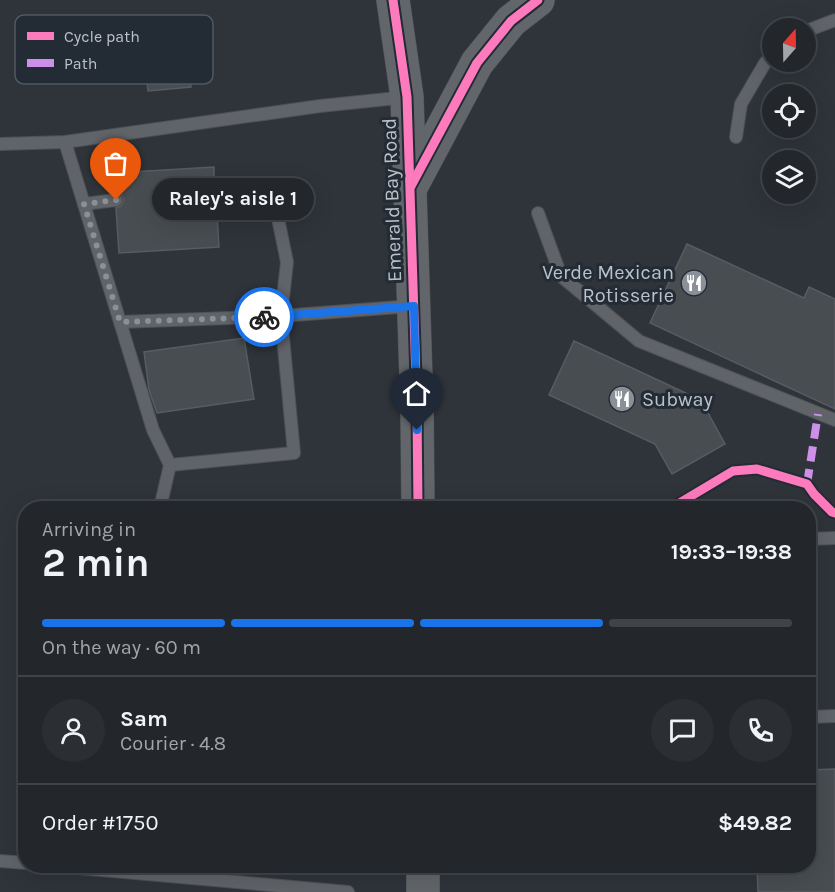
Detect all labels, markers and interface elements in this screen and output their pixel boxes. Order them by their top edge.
legend [15,15,213,84]
north arrow [762,18,816,72]
map controls [762,18,816,204]
text: Cycle path [64,27,140,46]
text: Path [64,54,97,73]
button: locate [762,84,816,138]
street label: Emerald Bay Road [378,118,406,282]
pin [90,138,141,200]
icon: bag [99,147,132,180]
button: layers [762,150,816,204]
callout: Raley's aisle 1 [152,179,314,221]
text: Raley's aisle 1 [169,187,297,210]
place label: Verde Mexican Rotisserie [542,261,674,307]
restaurant icon: Verde Mexican Rotisserie [679,268,709,298]
courier [234,287,294,347]
icon: bike [248,301,281,334]
pin [391,368,442,430]
icon: home [400,377,433,410]
restaurant icon: Subway [607,384,637,414]
place label: Subway [642,388,713,411]
text: Arriving in [42,518,136,541]
text: 19:33–19:38 [671,539,792,565]
text: 2 min [42,540,150,586]
text: On the way · 60 m [42,636,201,659]
button: person [42,699,105,762]
button: chat [651,699,714,762]
button: phone [729,699,792,762]
text: Sam [120,706,168,732]
text: Courier · 4.8 [120,732,226,755]
text: Order #1750 [42,810,159,836]
text: $49.82 [718,810,792,836]

